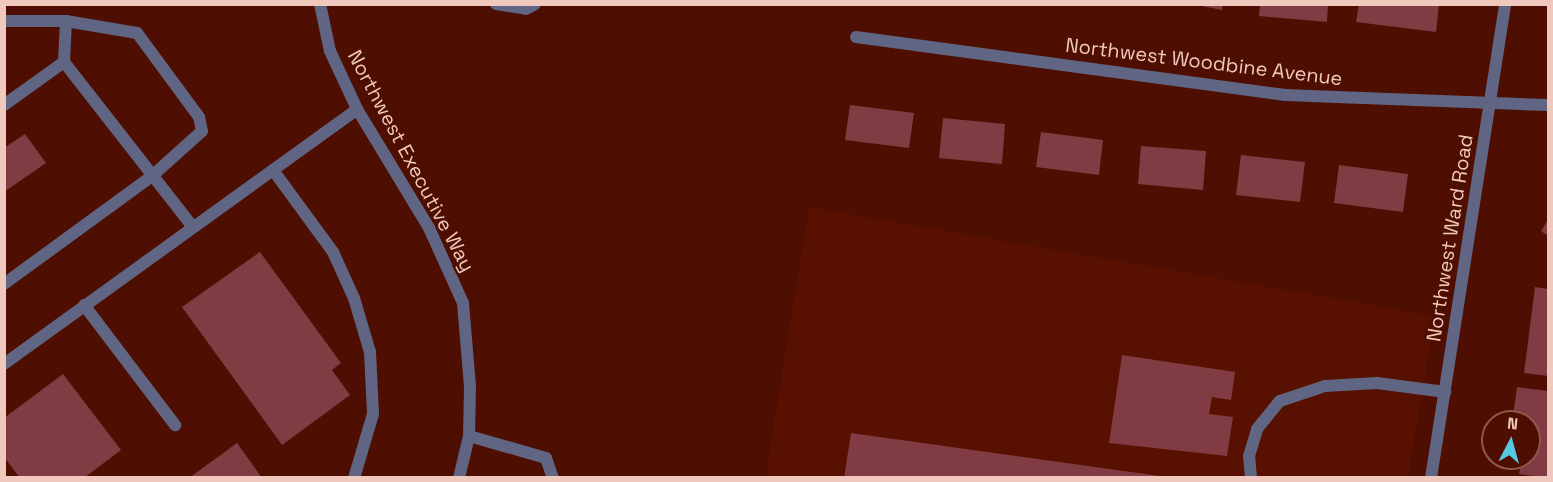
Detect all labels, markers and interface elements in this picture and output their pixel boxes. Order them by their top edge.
street label: Northwest Woodbine Avenue [1064,33,1344,91]
street label: Northwest Executive Way [342,46,480,276]
street label: Northwest Ward Road [1422,132,1478,344]
north arrow [1481,410,1541,470]
text: N [1506,413,1519,435]

